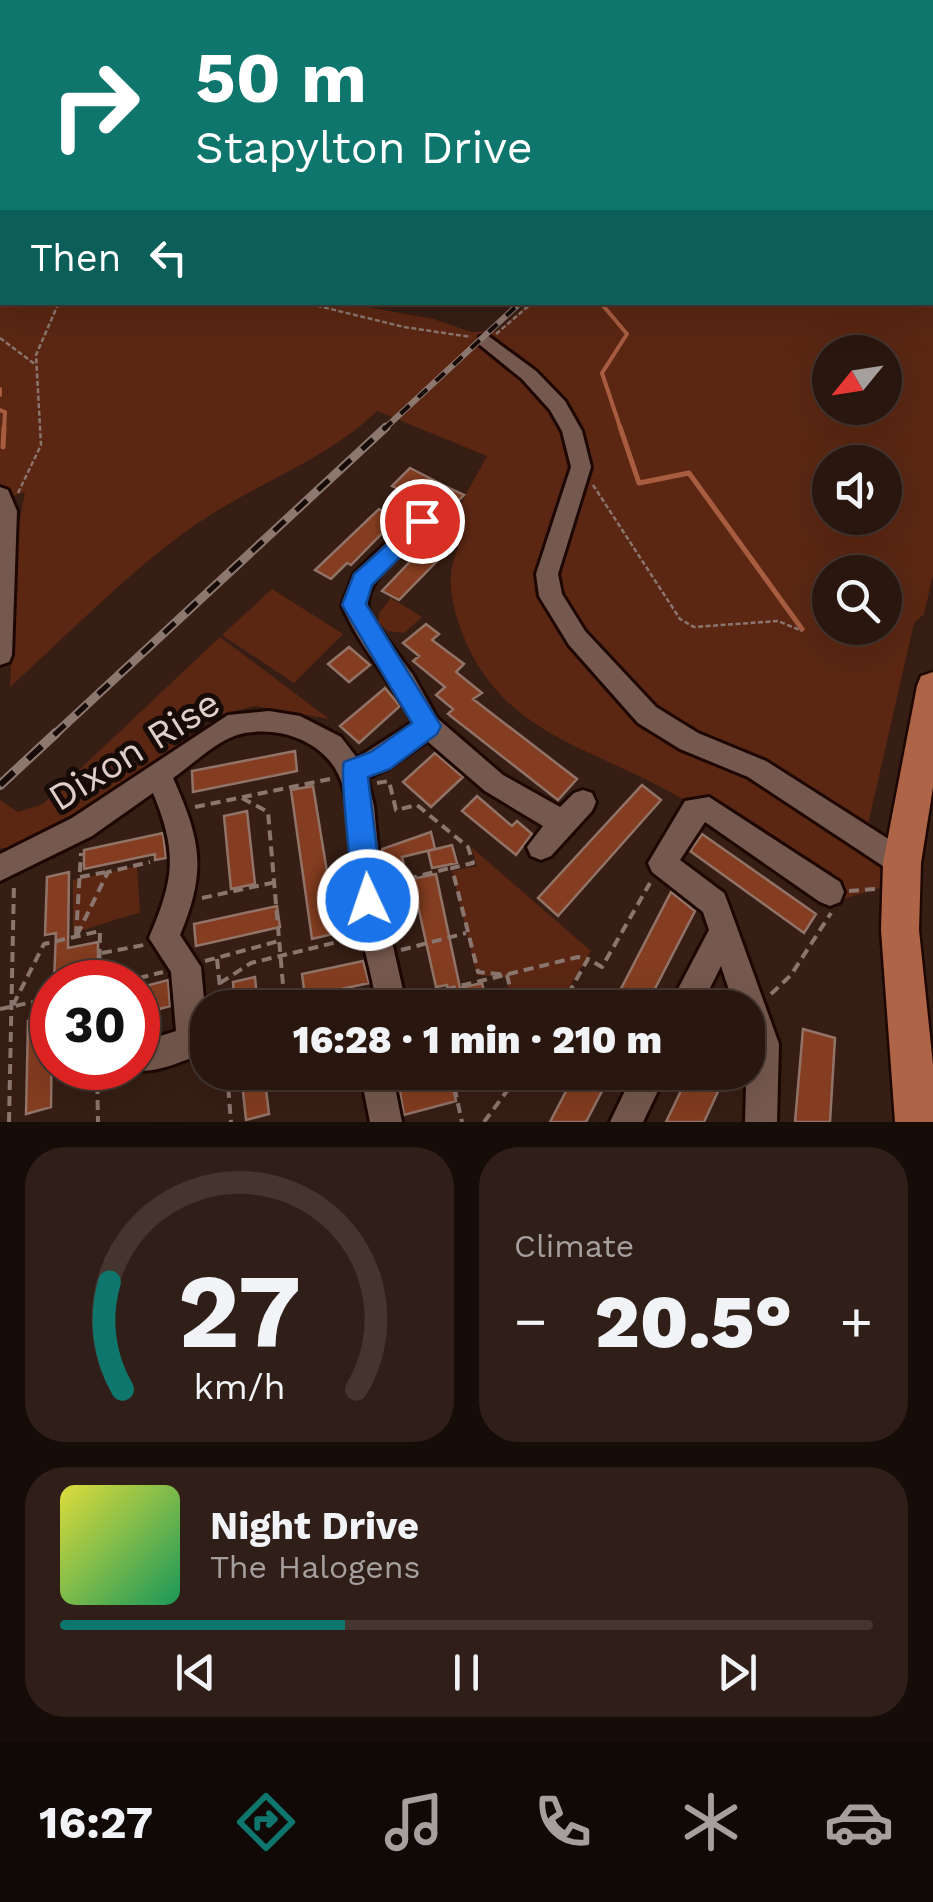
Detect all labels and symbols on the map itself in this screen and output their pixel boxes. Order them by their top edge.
north arrow [812,335,902,425]
pin [380,479,465,564]
street label: Dixon Rise [40,680,228,820]
position arrow [316,848,420,952]
speed limit sign: 30 [30,960,160,1090]

